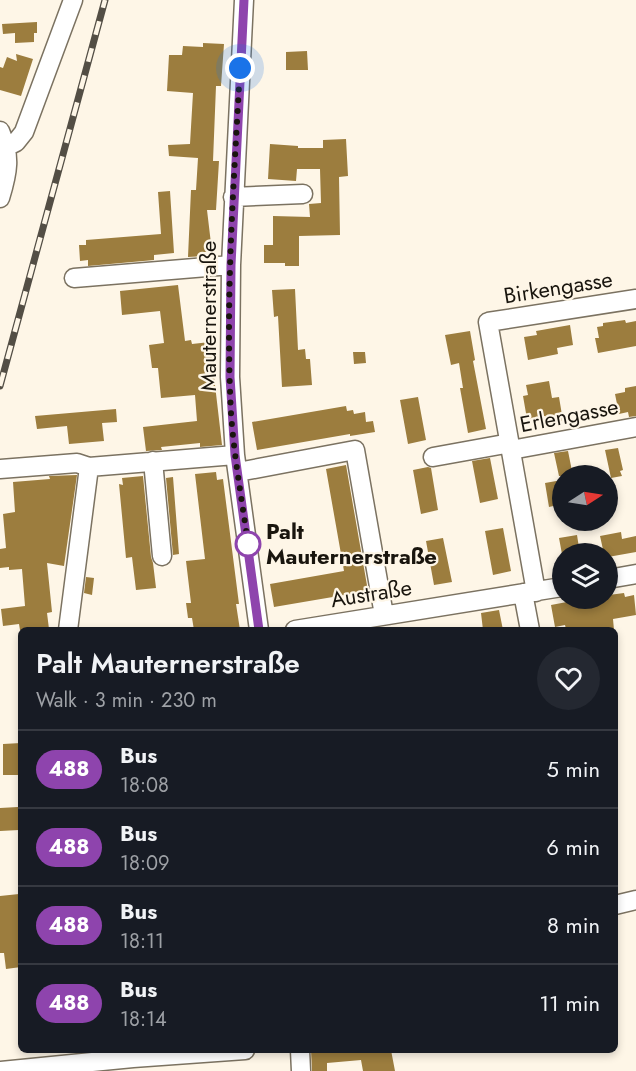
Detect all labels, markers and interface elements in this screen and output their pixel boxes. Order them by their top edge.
your location [225,53,255,83]
street label: Mauternerstraße [192,241,224,391]
street label: Birkengasse [501,263,615,311]
street label: Erlengasse [517,390,621,440]
north arrow [552,465,618,531]
map controls [552,465,618,609]
place label: Palt Mauternerstraße [266,515,437,572]
marker: Palt Mauternerstraße [235,531,261,557]
button: layers [552,543,618,609]
street label: Austraße [328,571,414,615]
text: Palt Mauternerstraße [36,643,300,684]
button: heart [537,647,600,710]
text: Walk · 3 min · 230 m [36,686,217,715]
text: Bus [120,739,157,771]
text: 5 min [547,753,600,785]
text: 488 [49,754,90,784]
text: 18:08 [120,771,169,800]
text: Bus [120,817,157,849]
text: 6 min [546,831,600,863]
text: 488 [49,832,90,862]
text: 18:09 [120,849,169,878]
text: Bus [120,895,157,927]
text: 8 min [547,909,600,941]
text: 488 [49,910,90,940]
text: 18:11 [120,927,164,956]
text: Bus [120,973,157,1005]
text: 11 min [539,987,600,1019]
text: 488 [49,988,90,1018]
text: 18:14 [120,1005,167,1034]

